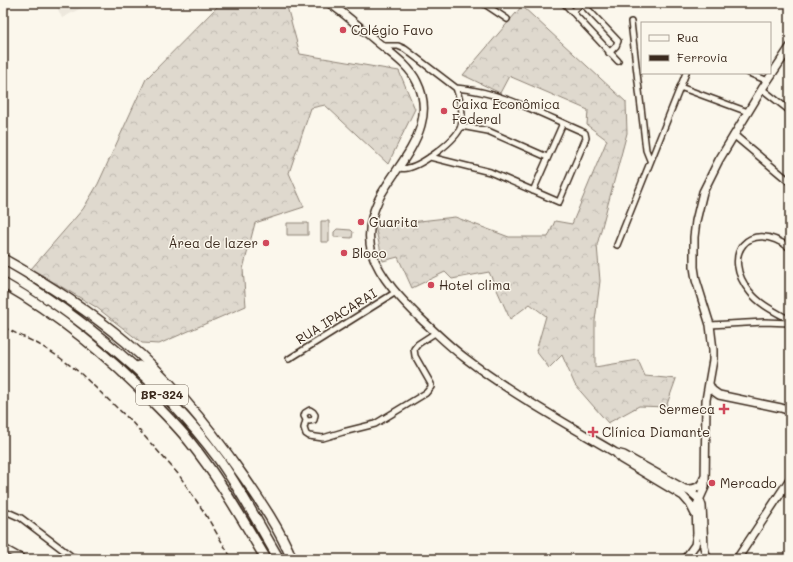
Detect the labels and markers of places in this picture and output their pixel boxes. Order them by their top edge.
place label: Colégio Favo [351,21,433,38]
marker: Colégio Favo [338,25,348,35]
place label: Caixa Econômica Federal [452,95,560,127]
marker: Caixa Econômica Federal [439,106,449,116]
place label: Guarita [369,213,418,230]
marker: Guarita [356,217,366,227]
place label: Área de lazer [169,234,258,251]
marker: Área de lazer [261,238,271,248]
place label: Bloco [352,244,387,261]
marker: Bloco [339,248,349,258]
place label: Hotel clima [439,276,511,293]
marker: Hotel clima [426,280,436,290]
place label: Sermeca [659,400,715,417]
marker: Sermeca [718,403,730,415]
place label: Clínica Diamante [602,423,710,440]
marker: Clínica Diamante [587,426,599,438]
place label: Mercado [720,474,777,491]
marker: Mercado [707,478,717,488]

